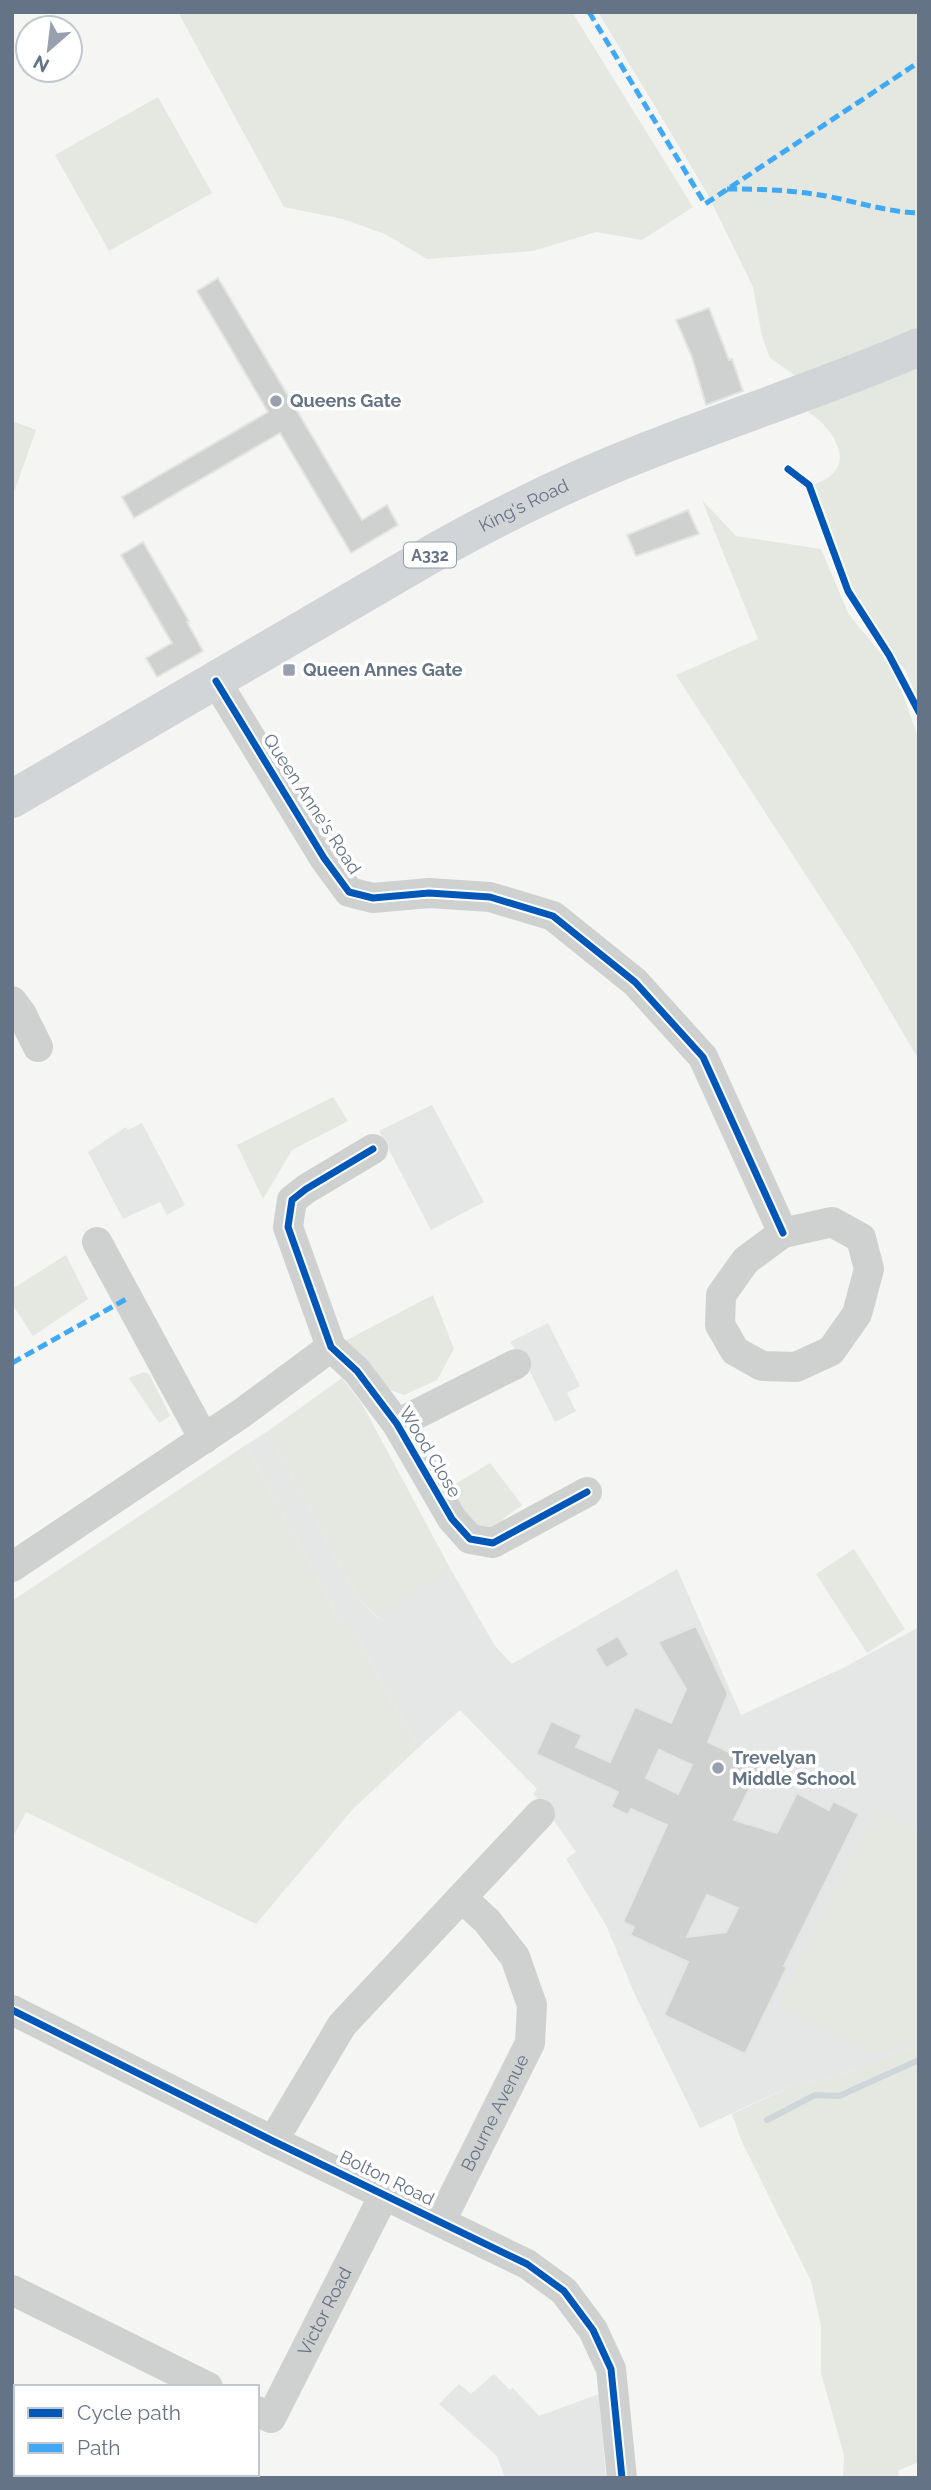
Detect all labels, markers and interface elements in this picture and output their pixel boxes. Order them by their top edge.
north arrow [14,14,84,84]
text: N [29,51,53,77]
place label: Queens Gate [290,390,401,411]
marker: Queens Gate [268,393,284,409]
street label: King's Road [475,474,572,536]
road number: A332 [404,542,456,568]
place label: Queen Annes Gate [303,659,463,680]
marker: Queen Annes Gate [281,662,297,678]
street label: Queen Anne's Road [259,730,366,878]
street label: Wood Close [395,1403,466,1501]
place label: Trevelyan Middle School [732,1747,856,1789]
marker: Trevelyan Middle School [710,1760,726,1776]
street label: Bourne Avenue [457,2050,533,2175]
street label: Bolton Road [337,2146,438,2209]
street label: Victor Road [293,2264,356,2359]
legend [14,2385,259,2476]
text: Cycle path [77,2400,181,2425]
text: Path [77,2435,121,2460]

